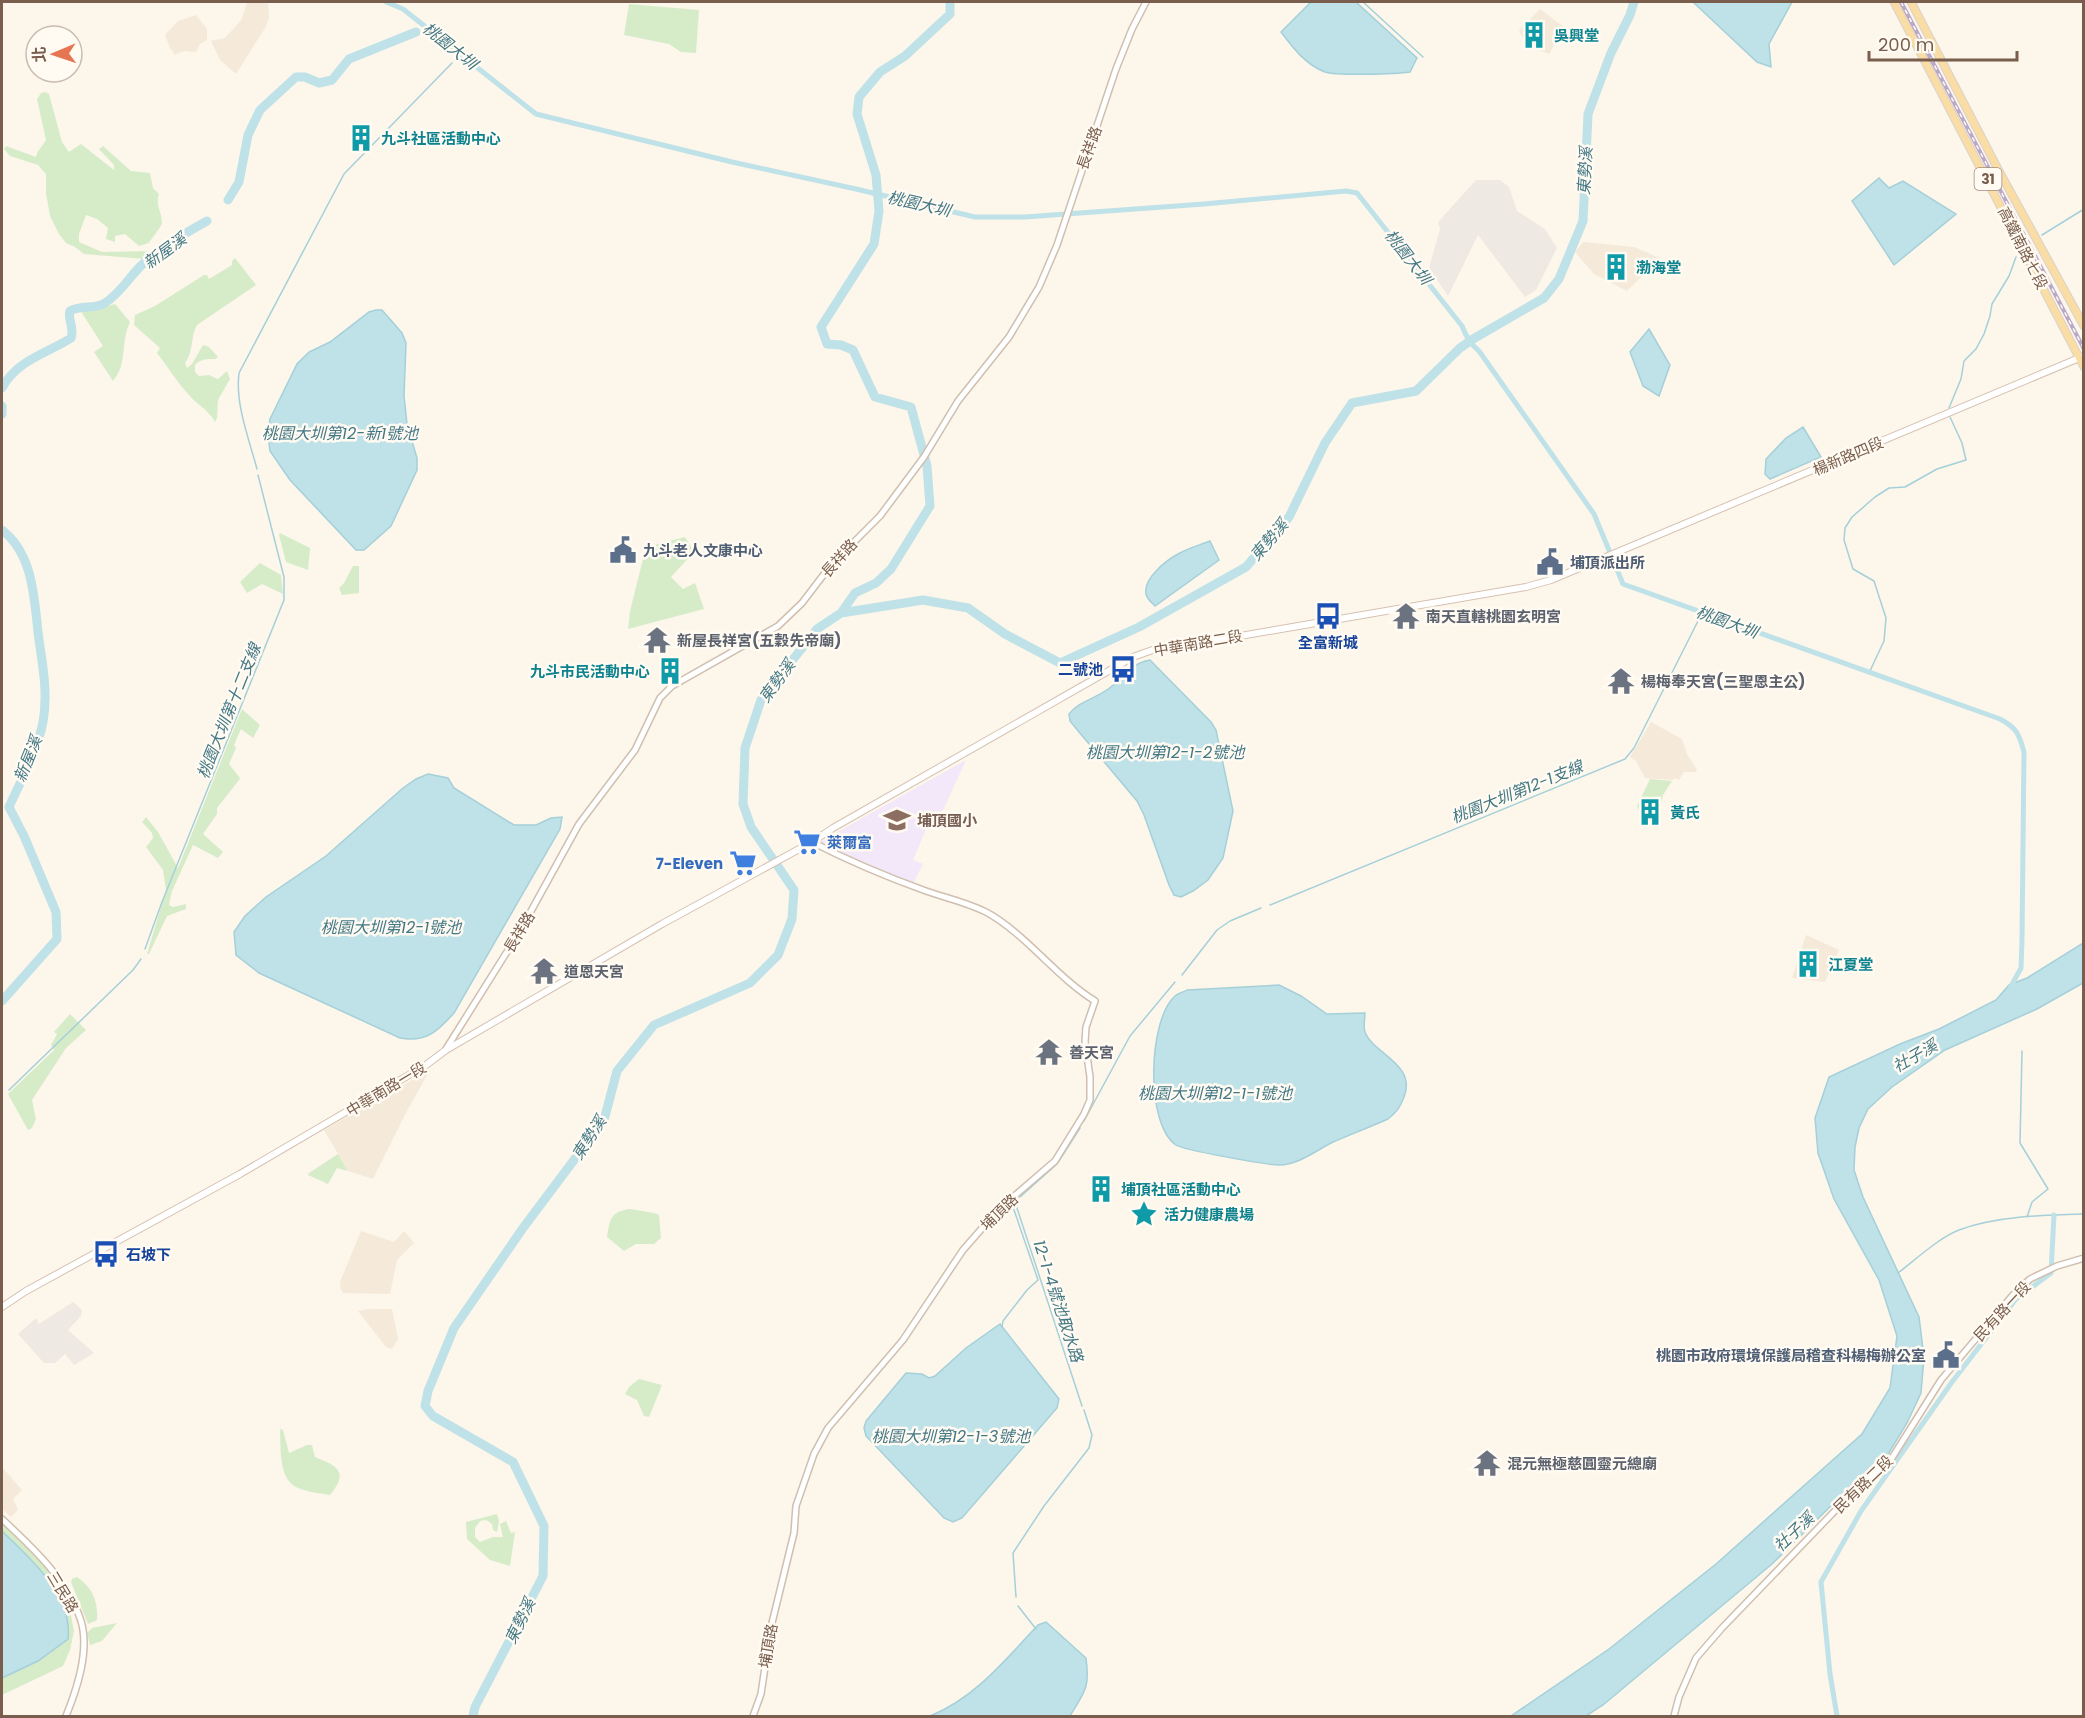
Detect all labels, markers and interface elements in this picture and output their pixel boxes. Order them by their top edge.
water label: 桃園大圳 [418,17,484,76]
building icon: 吳興堂 [1519,20,1549,50]
north arrow [24,24,84,84]
scale bar [1869,24,2018,62]
place label: 吳興堂 [1554,25,1599,46]
text: 200 m [1878,32,1934,57]
text: 北 [28,46,51,63]
building icon: 九斗社區活動中心 [346,123,376,153]
street label: 長祥路 [1071,123,1107,173]
place label: 九斗社區活動中心 [381,128,501,149]
water label: 東勢溪 [1572,144,1598,196]
road number: 31 [1974,168,2002,190]
water label: 桃園大圳 [885,186,955,223]
street label: 高鐵南路七段 [1993,203,2053,293]
water label: 桃園大圳 [1379,225,1438,291]
water label: 新屋溪 [139,226,193,274]
building icon: 渤海堂 [1601,252,1631,282]
place label: 渤海堂 [1636,257,1681,278]
water label: 桃園大圳第12-新1號池 [262,422,420,445]
street label: 楊新路四段 [1809,432,1887,480]
water label: 東勢溪 [1245,513,1295,566]
street label: 長祥路 [816,534,862,582]
public building icon: 九斗老人文康中心 [608,535,638,565]
place label: 九斗老人文康中心 [643,540,763,561]
public building icon: 埔頂派出所 [1535,547,1565,577]
place label: 埔頂派出所 [1570,552,1645,573]
water label: 桃園大圳 [1693,600,1763,644]
bus stop icon: 全富新城 [1313,601,1343,631]
temple icon: 南天直轄桃園玄明宮 [1391,601,1421,631]
place label: 南天直轄桃園玄明宮 [1426,606,1561,627]
temple icon: 新屋長祥宮(五穀先帝廟) [642,625,672,655]
street label: 中華南路二段 [1152,625,1244,661]
place label: 新屋長祥宮(五穀先帝廟) [677,630,841,651]
place label: 全富新城 [1298,632,1358,653]
water label: 桃園大圳第十二支線 [191,638,267,782]
water label: 東勢溪 [754,653,802,707]
bus stop icon: 二號池 [1108,654,1138,684]
building icon: 九斗市民活動中心 [655,656,685,686]
place label: 二號池 [1058,659,1103,680]
place label: 九斗市民活動中心 [530,661,650,682]
temple icon: 楊梅奉天宮(三聖恩主公) [1606,666,1636,696]
place label: 楊梅奉天宮(三聖恩主公) [1641,671,1805,692]
water label: 新屋溪 [8,731,48,786]
water label: 桃園大圳第12-1-2號池 [1086,741,1246,764]
water label: 桃園大圳第12-1支線 [1448,754,1588,829]
building icon: 黃氏 [1635,797,1665,827]
place label: 黃氏 [1670,802,1700,823]
school or university icon: 埔頂國小 [882,805,912,835]
place label: 埔頂國小 [917,810,978,831]
supermarket icon: 萊爾富 [792,827,822,857]
place label: 萊爾富 [827,832,872,853]
supermarket icon: 7-Eleven [728,848,758,878]
place label: 7-Eleven [656,853,723,874]
street label: 長祥路 [498,907,540,957]
water label: 桃園大圳第12-1號池 [321,916,463,939]
building icon: 江夏堂 [1793,949,1823,979]
place label: 江夏堂 [1828,954,1873,975]
temple icon: 道恩天宮 [529,956,559,986]
place label: 道恩天宮 [564,961,624,982]
water label: 社子溪 [1888,1033,1943,1078]
temple icon: 善天宮 [1034,1037,1064,1067]
place label: 善天宮 [1069,1042,1114,1063]
street label: 中華南路一段 [342,1057,430,1121]
water label: 桃園大圳第12-1-1號池 [1138,1082,1294,1105]
water label: 東勢溪 [566,1110,613,1164]
building icon: 埔頂社區活動中心 [1086,1174,1116,1204]
place label: 埔頂社區活動中心 [1121,1179,1241,1200]
street label: 埔頂路 [976,1189,1022,1235]
place icon: 活力健康農場 [1129,1199,1159,1229]
place label: 活力健康農場 [1164,1204,1254,1225]
water label: 12-1-4號池取水路 [1027,1237,1089,1367]
bus stop icon: 石坡下 [91,1239,121,1269]
place label: 石坡下 [126,1244,171,1265]
street label: 民有路一段 [1969,1276,2035,1346]
public building icon: 桃園市政府環境保護局稽查科楊梅辦公室 [1931,1340,1961,1370]
place label: 桃園市政府環境保護局稽查科楊梅辦公室 [1656,1345,1926,1366]
water label: 桃園大圳第12-1-3號池 [872,1425,1032,1448]
temple icon: 混元無極慈圓靈元總廟 [1472,1448,1502,1478]
street label: 民有路二段 [1829,1450,1897,1518]
place label: 混元無極慈圓靈元總廟 [1507,1453,1657,1474]
water label: 社子溪 [1769,1506,1821,1557]
street label: 三民路 [42,1567,84,1617]
water label: 東勢溪 [499,1593,542,1648]
street label: 埔頂路 [754,1622,782,1670]

